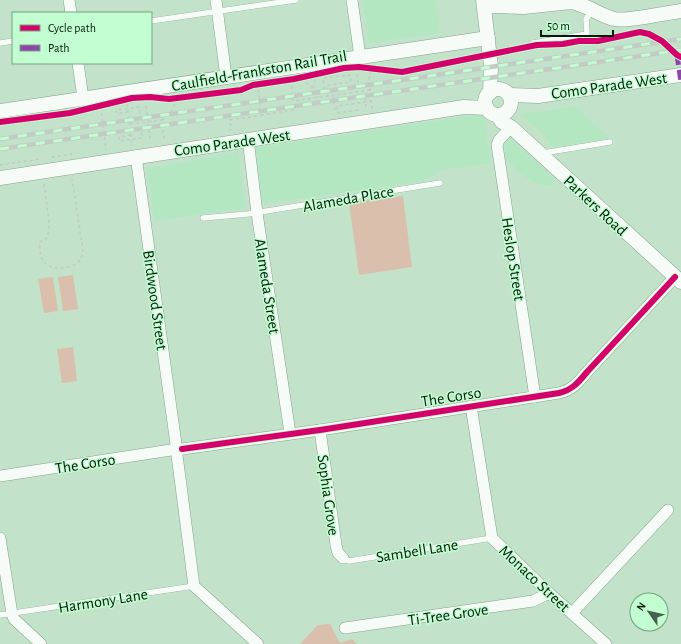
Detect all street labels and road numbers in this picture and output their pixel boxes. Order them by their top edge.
street label: Caulfield-Frankston Rail Trail [170,48,348,94]
street label: Como Parade West [550,70,668,102]
street label: Como Parade West [173,127,291,159]
street label: Parkers Road [560,172,630,239]
street label: Alameda Place [301,183,395,215]
street label: Heslop Street [499,216,527,302]
street label: Alameda Street [252,237,282,335]
street label: Birdwood Street [140,249,170,351]
street label: The Corso [420,384,483,410]
street label: The Corso [54,451,117,477]
street label: Sophia Grove [314,454,342,537]
street label: Sambell Lane [375,537,459,565]
street label: Monaco Street [496,542,573,615]
street label: Harmony Lane [57,586,149,617]
street label: Ti-Tree Grove [407,601,489,629]

